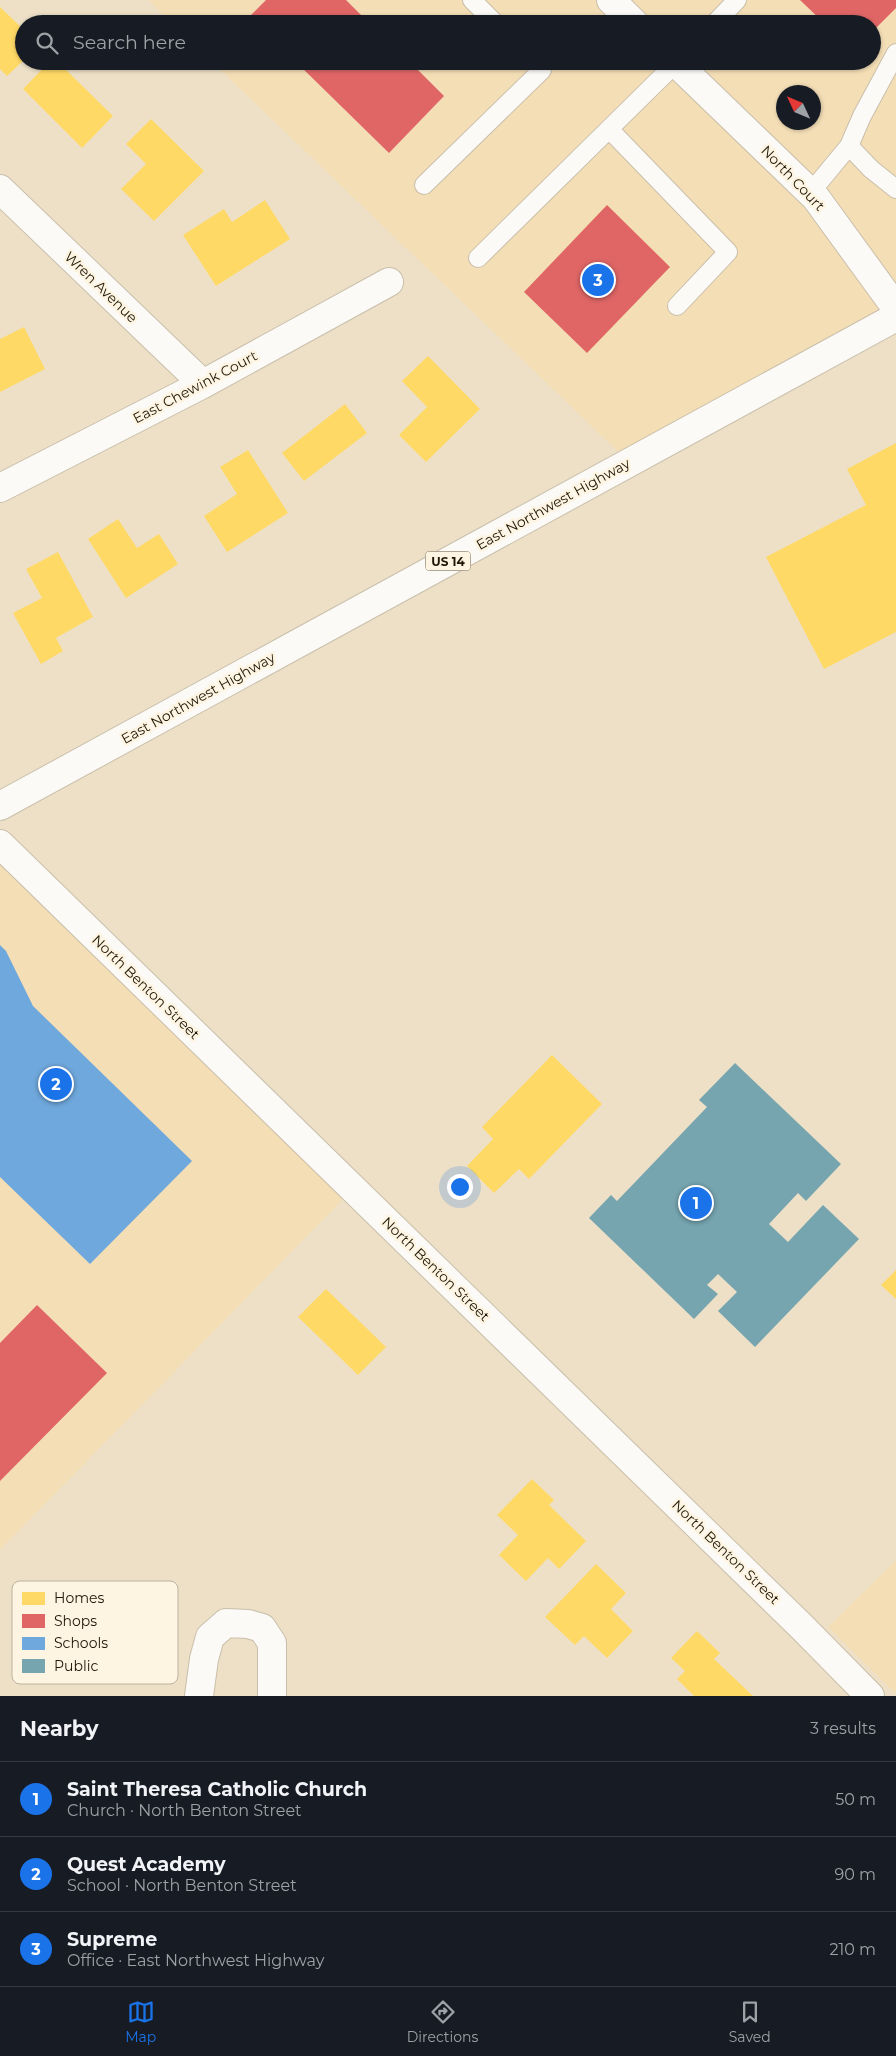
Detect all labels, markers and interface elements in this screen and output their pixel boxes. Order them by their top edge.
search box [15,15,881,70]
icon: search [33,29,61,57]
text: Search here [73,31,186,54]
north arrow [776,85,821,130]
street label: North Court [757,141,829,215]
street label: Wren Avenue [61,248,141,326]
pin: 3 [582,261,614,299]
street label: East Chewink Court [130,346,261,427]
street label: East Northwest Highway [473,454,633,554]
road number: US 14 [426,552,470,570]
street label: East Northwest Highway [118,648,278,748]
street label: North Benton Street [88,931,204,1043]
pin: 2 [40,1065,72,1103]
your location [447,1174,473,1200]
pin: 1 [680,1184,712,1222]
street label: North Benton Street [378,1213,494,1325]
street label: North Benton Street [668,1496,784,1608]
legend [12,1581,178,1684]
text: Homes [54,1589,104,1607]
text: Shops [54,1612,97,1630]
text: Schools [54,1634,108,1652]
text: Public [54,1657,98,1675]
text: Nearby [20,1716,99,1741]
text: 3 results [810,1719,876,1738]
text: Saint Theresa Catholic Church [67,1778,367,1801]
text: 1 [33,1790,39,1809]
text: 50 m [835,1790,876,1809]
text: Church · North Benton Street [67,1801,302,1820]
text: Quest Academy [67,1853,226,1876]
text: 2 [31,1865,41,1884]
text: 90 m [834,1865,876,1884]
text: School · North Benton Street [67,1876,297,1895]
text: Supreme [67,1928,157,1951]
text: 3 [31,1940,41,1959]
text: 210 m [829,1940,876,1959]
text: Office · East Northwest Highway [67,1951,324,1970]
tab: Map [125,1998,156,2046]
tab: Directions [407,1998,478,2046]
tab: Saved [729,1998,771,2046]

